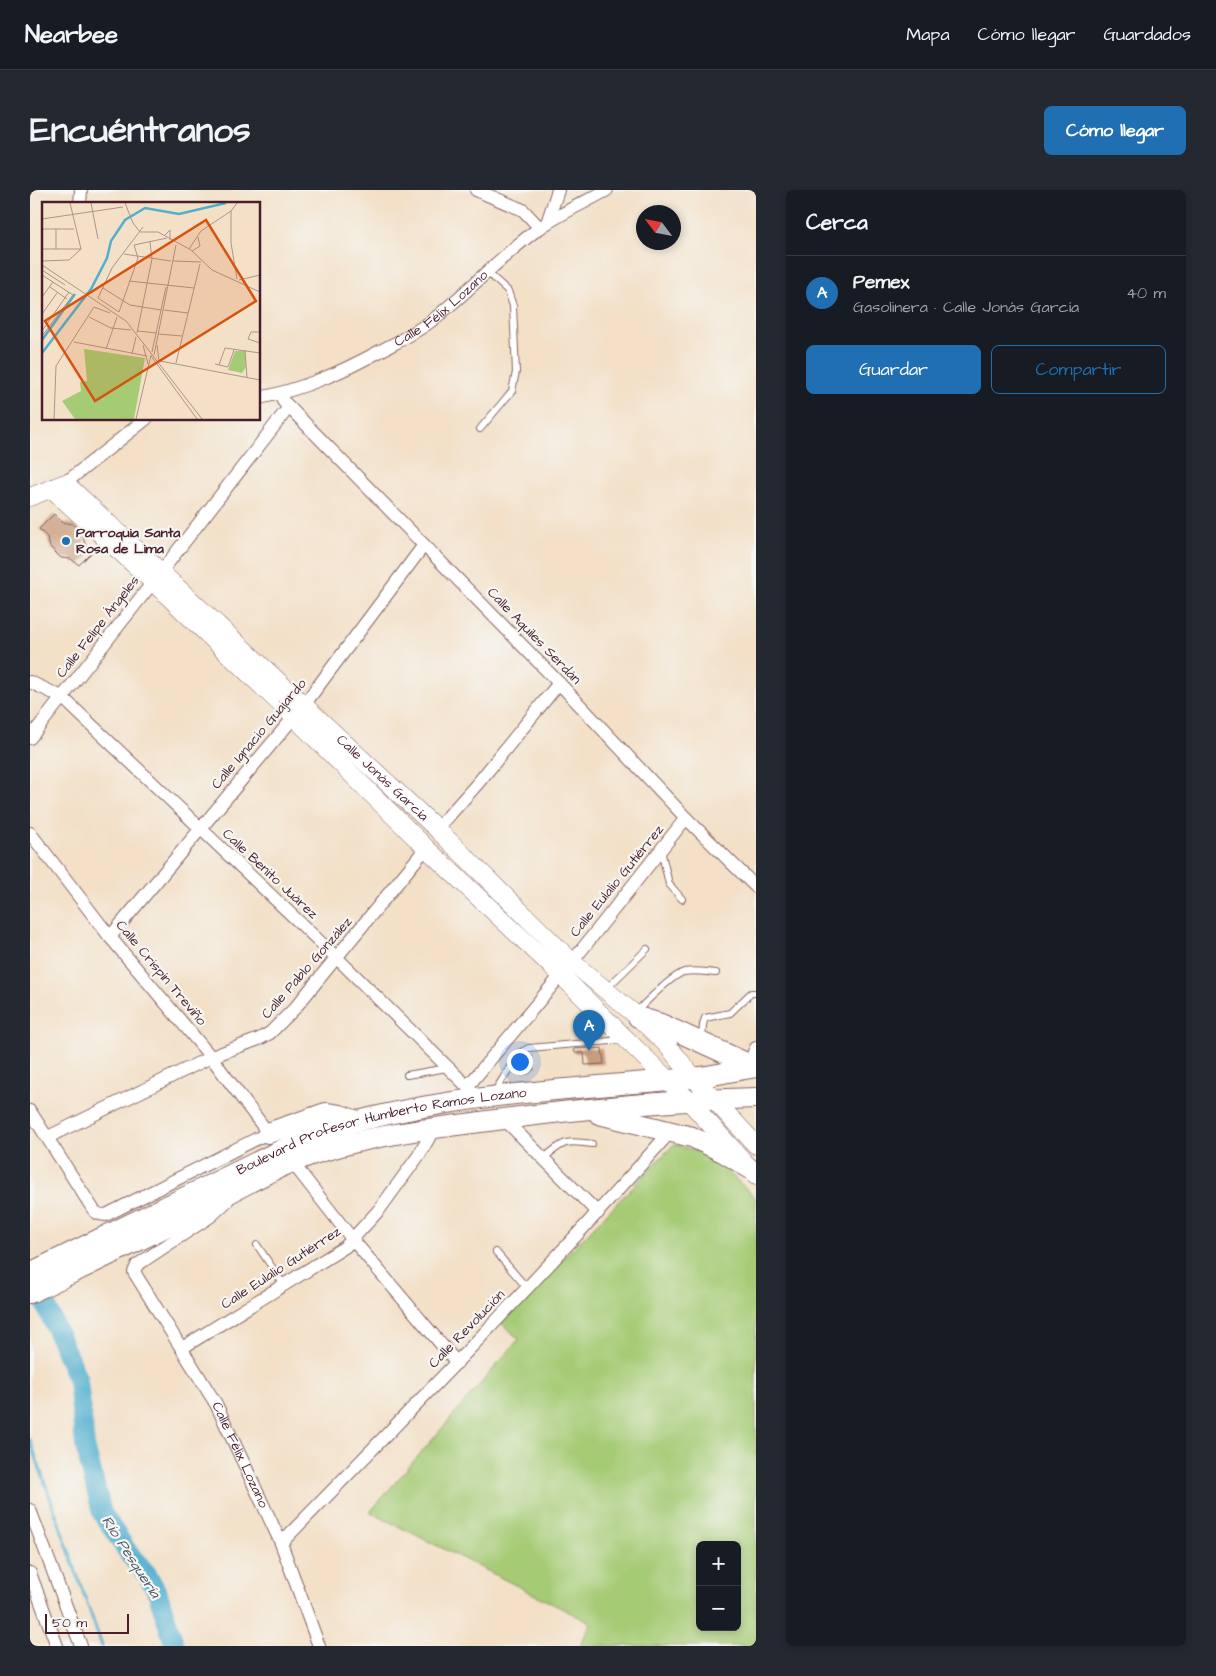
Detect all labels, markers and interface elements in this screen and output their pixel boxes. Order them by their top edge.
text: Nearbee [25,18,118,52]
text: Mapa [906,22,950,47]
text: Cómo llegar [978,22,1076,47]
text: Guardados [1104,22,1191,47]
text: Encuéntranos [30,106,251,155]
button: Cómo llegar [1044,106,1186,155]
inset map [42,202,260,420]
north arrow [636,205,681,250]
text: Cerca [806,208,868,237]
street label: Calle Félix Lozano [390,266,493,352]
text: Pemex [853,269,909,296]
text: A [817,282,827,304]
text: 40 m [1126,282,1166,304]
text: Gasolinera · Calle Jonás García [853,296,1079,318]
button: Guardar [806,345,981,394]
button: Compartir [991,345,1166,394]
place label: Parroquia Santa Rosa de Lima [76,523,181,559]
marker: Parroquia Santa Rosa de Lima [60,535,72,547]
street label: Calle Felipe Ángeles [52,572,144,682]
street label: Calle Aquiles Serdán [482,583,586,689]
street label: Calle Ignacio Guajardo [207,674,311,794]
street label: Calle Jonás García [332,730,433,826]
street label: Calle Eulalio Gutiérrez [565,821,669,941]
street label: Calle Benito Juárez [218,824,322,924]
street label: Calle Pablo González [257,913,357,1023]
street label: Calle Crispín Treviño [111,916,211,1030]
pin: A [573,1010,605,1051]
your location [507,1049,533,1075]
street label: Boulevard Profesor Humberto Ramos Lozano [233,1083,528,1180]
street label: Calle Eulalio Gutiérrez [217,1222,345,1314]
street label: Calle Revolución [424,1285,510,1373]
street label: Calle Félix Lozano [206,1399,273,1511]
water label: Río Pesquería [97,1512,166,1603]
map controls [696,1541,741,1631]
button: + [696,1541,741,1586]
button: − [696,1586,741,1631]
scale bar [45,1611,129,1634]
text: 50 m [52,1613,87,1633]

